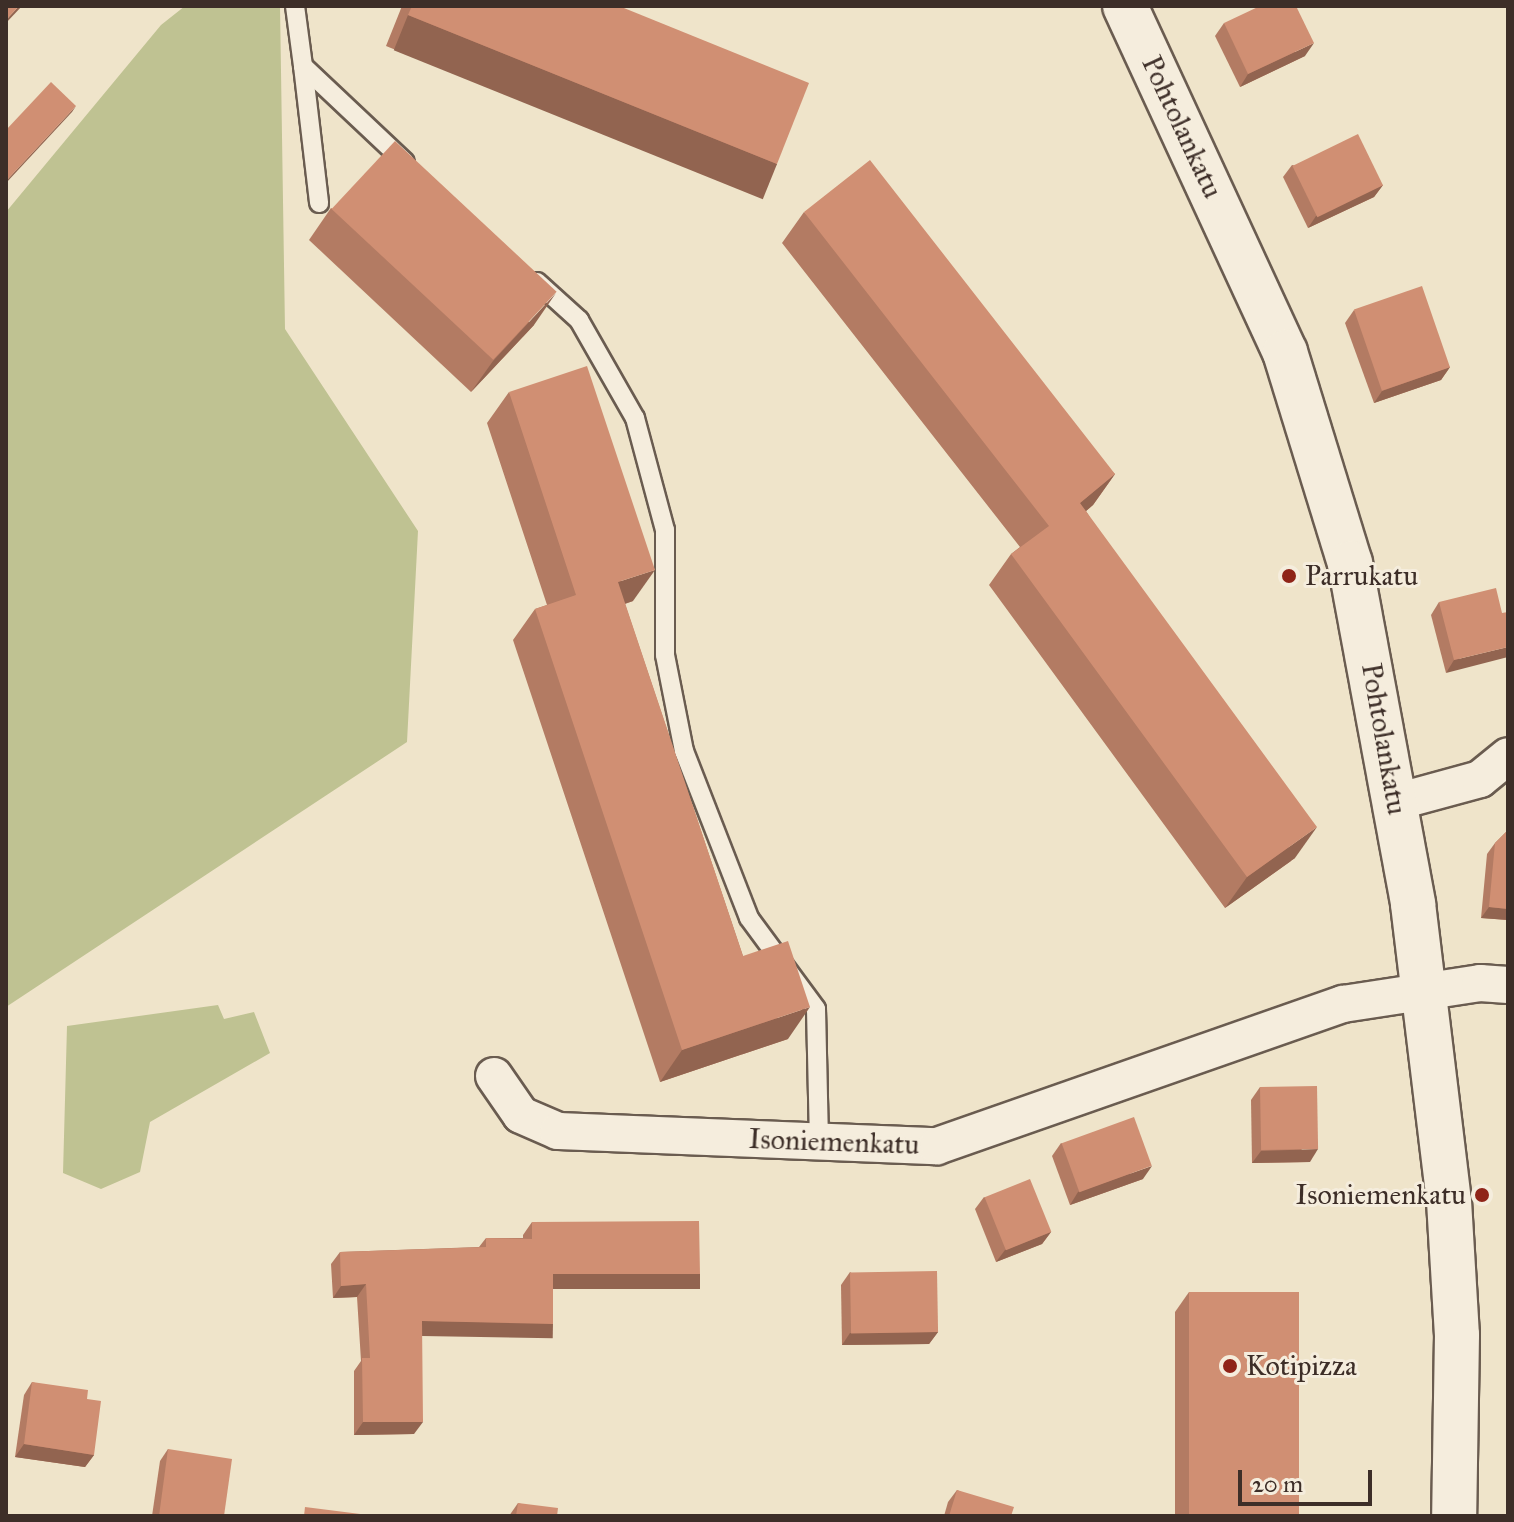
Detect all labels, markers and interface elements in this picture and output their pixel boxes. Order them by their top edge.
street label: Pohtolankatu [1134,50,1230,204]
place label: Parrukatu [1305,559,1418,593]
marker: Parrukatu [1280,567,1298,585]
street label: Pohtolankatu [1354,661,1414,817]
street label: Isoniemenkatu [748,1122,920,1162]
place label: Isoniemenkatu [1295,1178,1466,1212]
marker: Isoniemenkatu [1473,1186,1491,1204]
place label: Kotipizza [1246,1349,1357,1383]
marker: Kotipizza [1221,1357,1239,1375]
scale bar [1242,1454,1376,1504]
text: 20 m [1252,1469,1303,1499]

